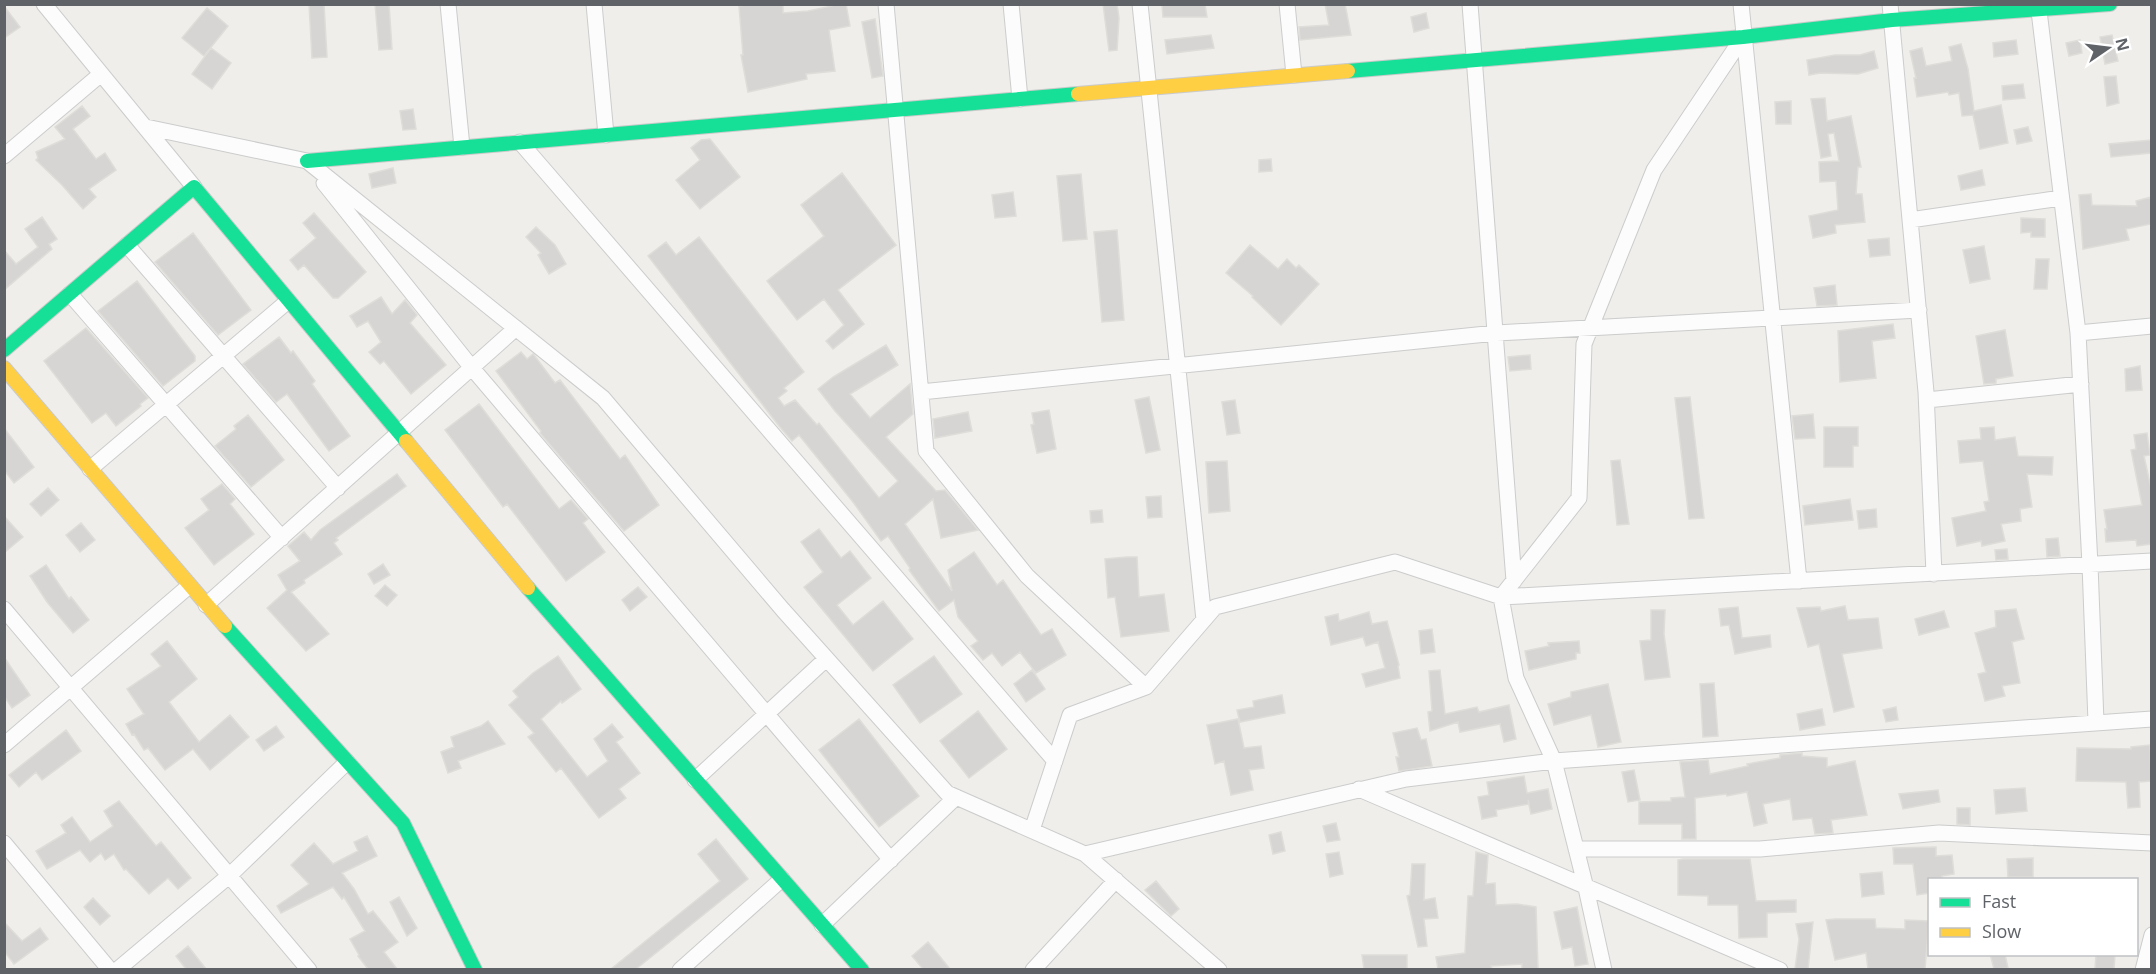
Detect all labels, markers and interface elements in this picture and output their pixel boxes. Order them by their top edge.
north arrow [2078,18,2138,78]
text: N [2110,35,2135,53]
legend [1928,878,2138,956]
text: Fast [1982,889,2016,913]
text: Slow [1982,919,2021,943]

